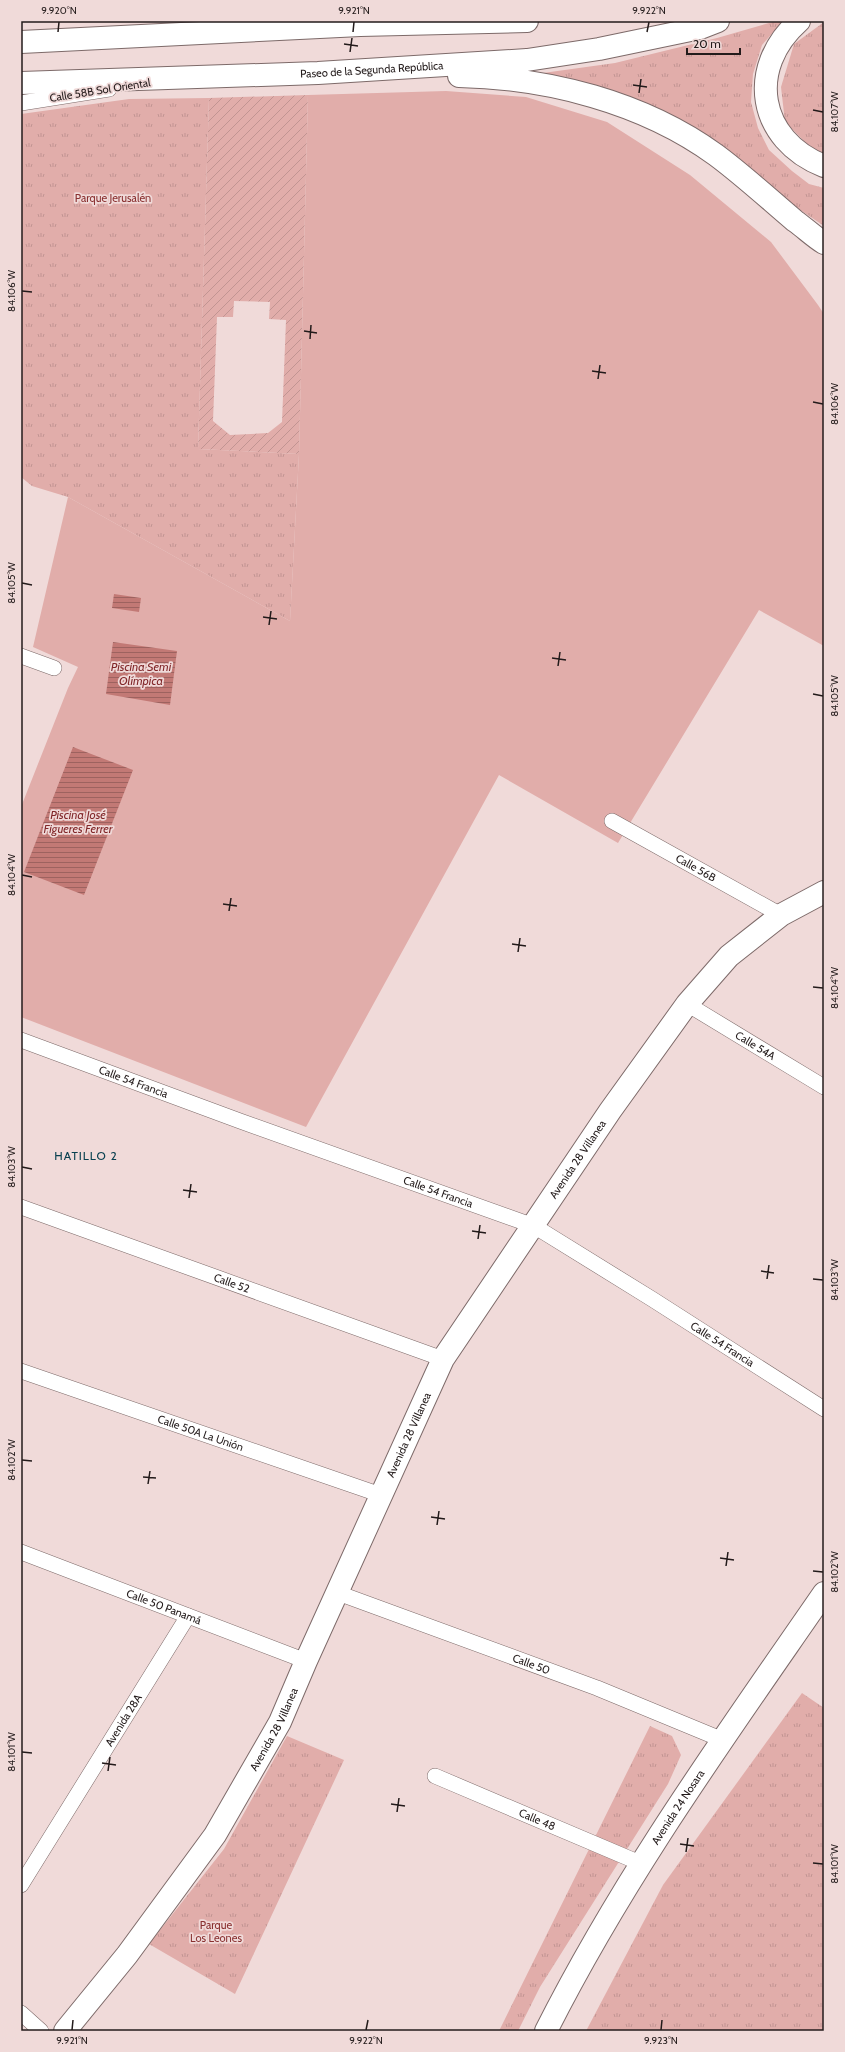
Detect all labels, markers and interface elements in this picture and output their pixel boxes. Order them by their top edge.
text: 9.920°N [41,4,77,17]
text: 9.921°N [338,4,370,17]
text: 9.922°N [632,4,666,17]
scale bar [687,30,740,56]
text: 20 m [693,36,721,51]
street label: Paseo de la Segunda República [300,58,444,81]
street label: Calle 58B Sol Oriental [49,75,152,105]
text: 84.107°W [828,91,841,133]
park label: Parque Jerusalén [75,191,151,205]
text: 84.106°W [5,270,18,312]
text: 84.106°W [828,383,841,425]
text: 84.105°W [5,562,18,604]
water label: Piscina Semi Olímpica [111,659,172,688]
text: 84.105°W [828,675,841,717]
water label: Piscina José Figueres Ferrer [44,807,114,836]
street label: Calle 56B [673,851,719,885]
text: 84.104°W [5,854,18,896]
text: 84.104°W [828,967,841,1009]
street label: Calle 54A [733,1028,778,1063]
street label: Calle 54 Francia [97,1062,171,1101]
street label: Avenida 28 Villanea [546,1117,609,1201]
text: 84.103°W [5,1146,18,1188]
district label: HATILLO 2 [54,1148,118,1163]
street label: Calle 54 Francia [402,1173,476,1211]
text: 84.103°W [828,1259,841,1301]
street label: Calle 52 [212,1270,252,1296]
street label: Calle 54 Francia [688,1318,757,1370]
street label: Avenida 28 Villanea [383,1389,434,1479]
street label: Calle 50A La Unión [156,1412,245,1454]
text: 84.102°W [5,1439,18,1481]
text: 84.102°W [828,1551,841,1593]
street label: Calle 50 Panamá [124,1586,204,1628]
street label: Calle 50 [511,1651,552,1677]
street label: Avenida 28 Villanea [246,1685,301,1773]
street label: Avenida 28A [102,1691,145,1749]
text: 84.101°W [5,1732,18,1772]
street label: Avenida 24 Nosara [648,1766,708,1847]
street label: Calle 48 [517,1805,558,1833]
text: 84.101°W [828,1844,841,1884]
park label: Parque Los Leones [190,1918,242,1945]
text: 9.921°N [56,2034,88,2047]
text: 9.922°N [349,2034,383,2047]
text: 9.923°N [644,2034,678,2047]

